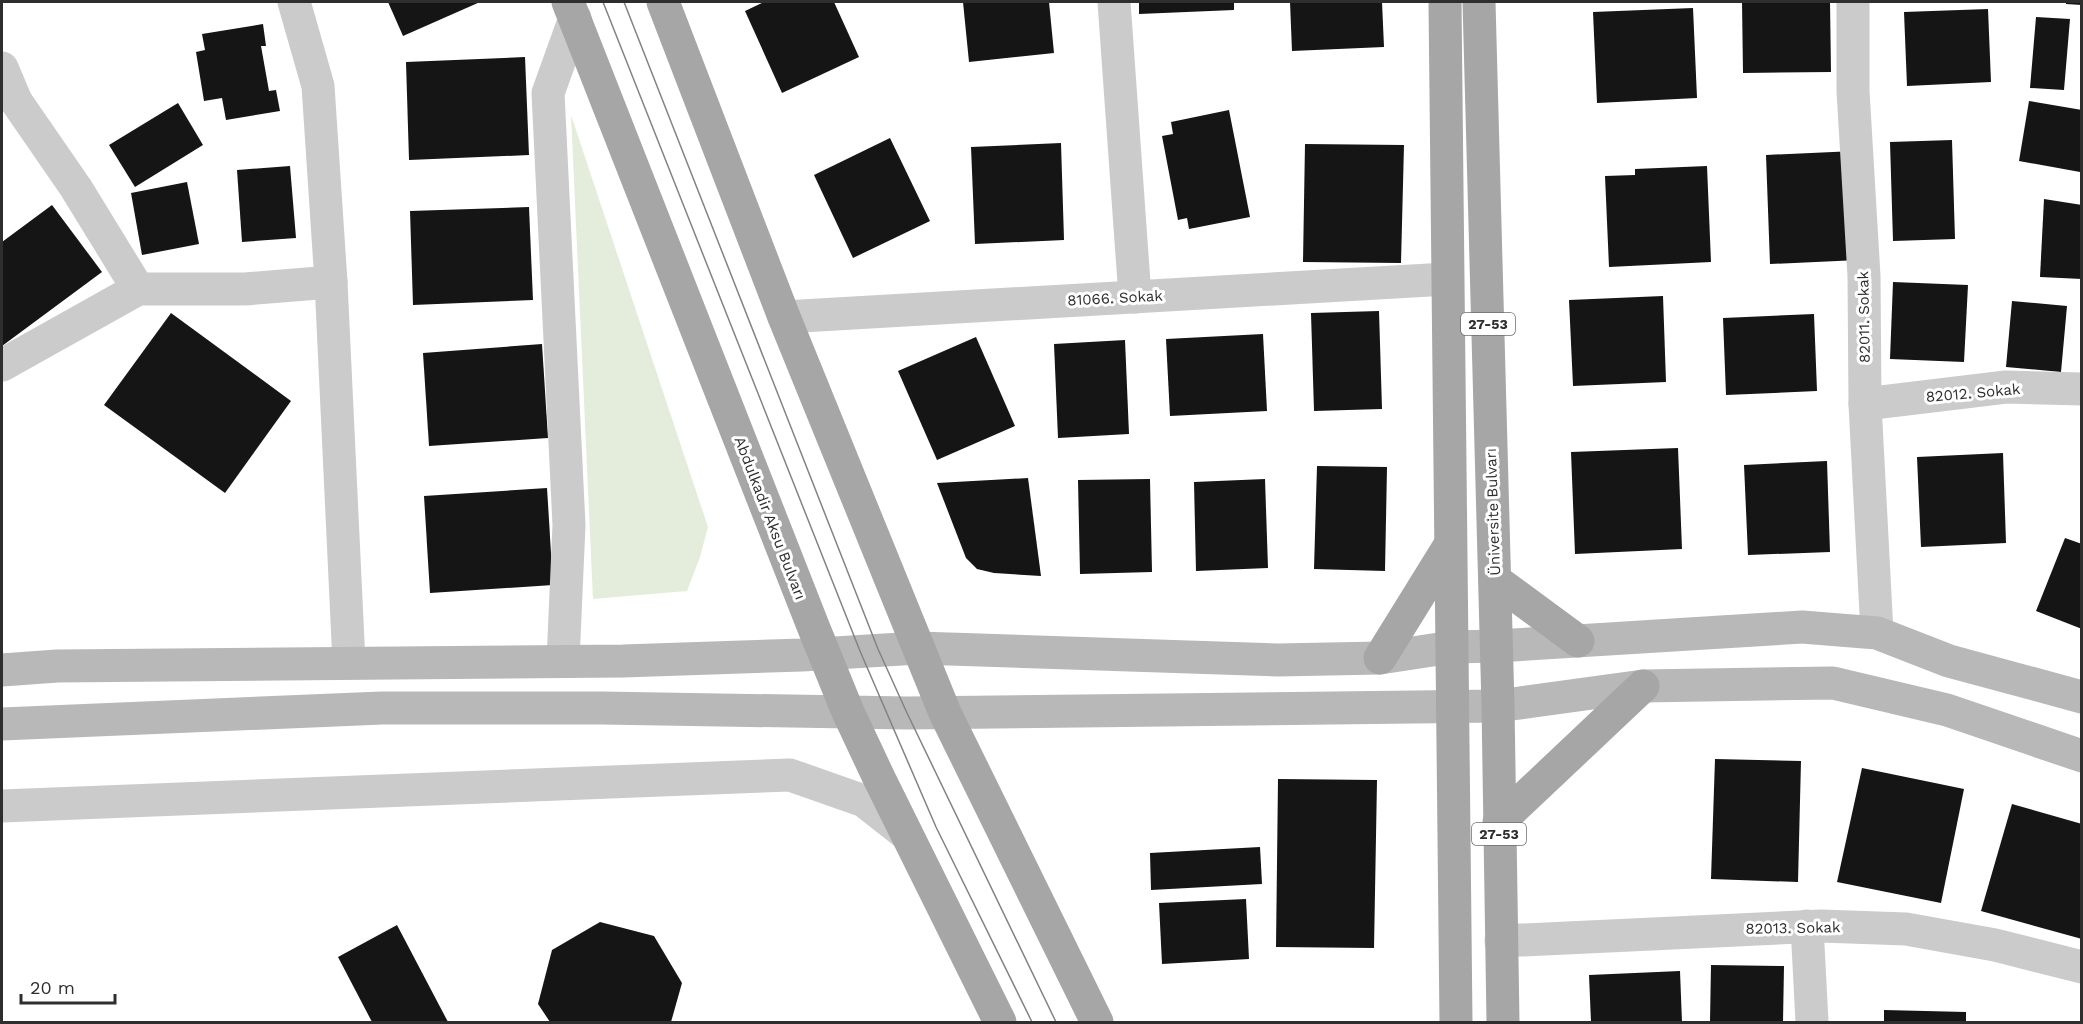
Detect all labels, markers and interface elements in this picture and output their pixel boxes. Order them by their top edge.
street label: 82011. Sokak [1854,270,1874,363]
street label: 81066. Sokak [1067,286,1164,309]
road number: 27-53 [1461,313,1515,335]
street label: 82012. Sokak [1925,380,2022,406]
street label: Abdulkadir Aksu Bulvarı [731,434,809,602]
street label: Üniversite Bulvarı [1482,448,1504,576]
road number: 27-53 [1472,823,1526,845]
street label: 82013. Sokak [1745,918,1841,938]
scale bar [21,967,116,1005]
text: 20 m [30,977,75,998]

